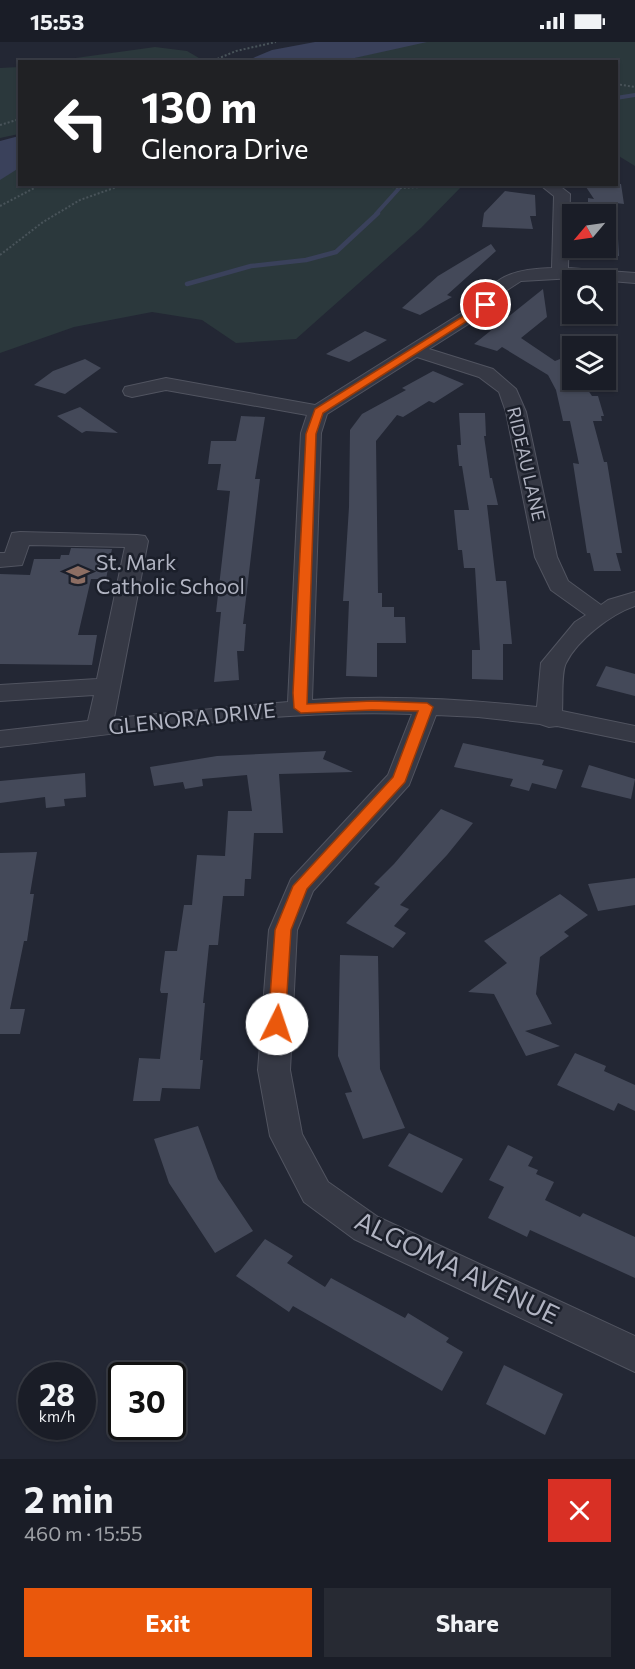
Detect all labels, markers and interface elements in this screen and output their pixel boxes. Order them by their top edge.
text: 15:53 [30,8,84,35]
text: 130 m [141,80,257,132]
icon: left [42,84,120,162]
text: Glenora Drive [141,132,309,165]
north arrow [562,204,616,258]
map controls [562,204,616,390]
button: search [562,270,616,324]
pin [460,279,511,330]
icon: arrive [469,288,502,321]
button: layers [562,336,616,390]
street label: RIDEAU LANE [503,405,551,523]
place label: St. Mark Catholic School [96,549,245,598]
school or university icon: St. Mark Catholic School [65,562,91,588]
street label: GLENORA DRIVE [107,696,277,739]
position arrow [245,992,309,1056]
street label: ALGOMA AVENUE [350,1204,565,1330]
speed limit sign: 30 [108,1362,186,1440]
text: 28 [39,1375,75,1412]
text: km/h [39,1407,75,1425]
text: 2 min [24,1476,114,1520]
button: close [548,1479,611,1542]
text: 460 m · 15:55 [24,1521,143,1545]
button: Exit [24,1588,312,1657]
button: Share [324,1588,611,1657]

